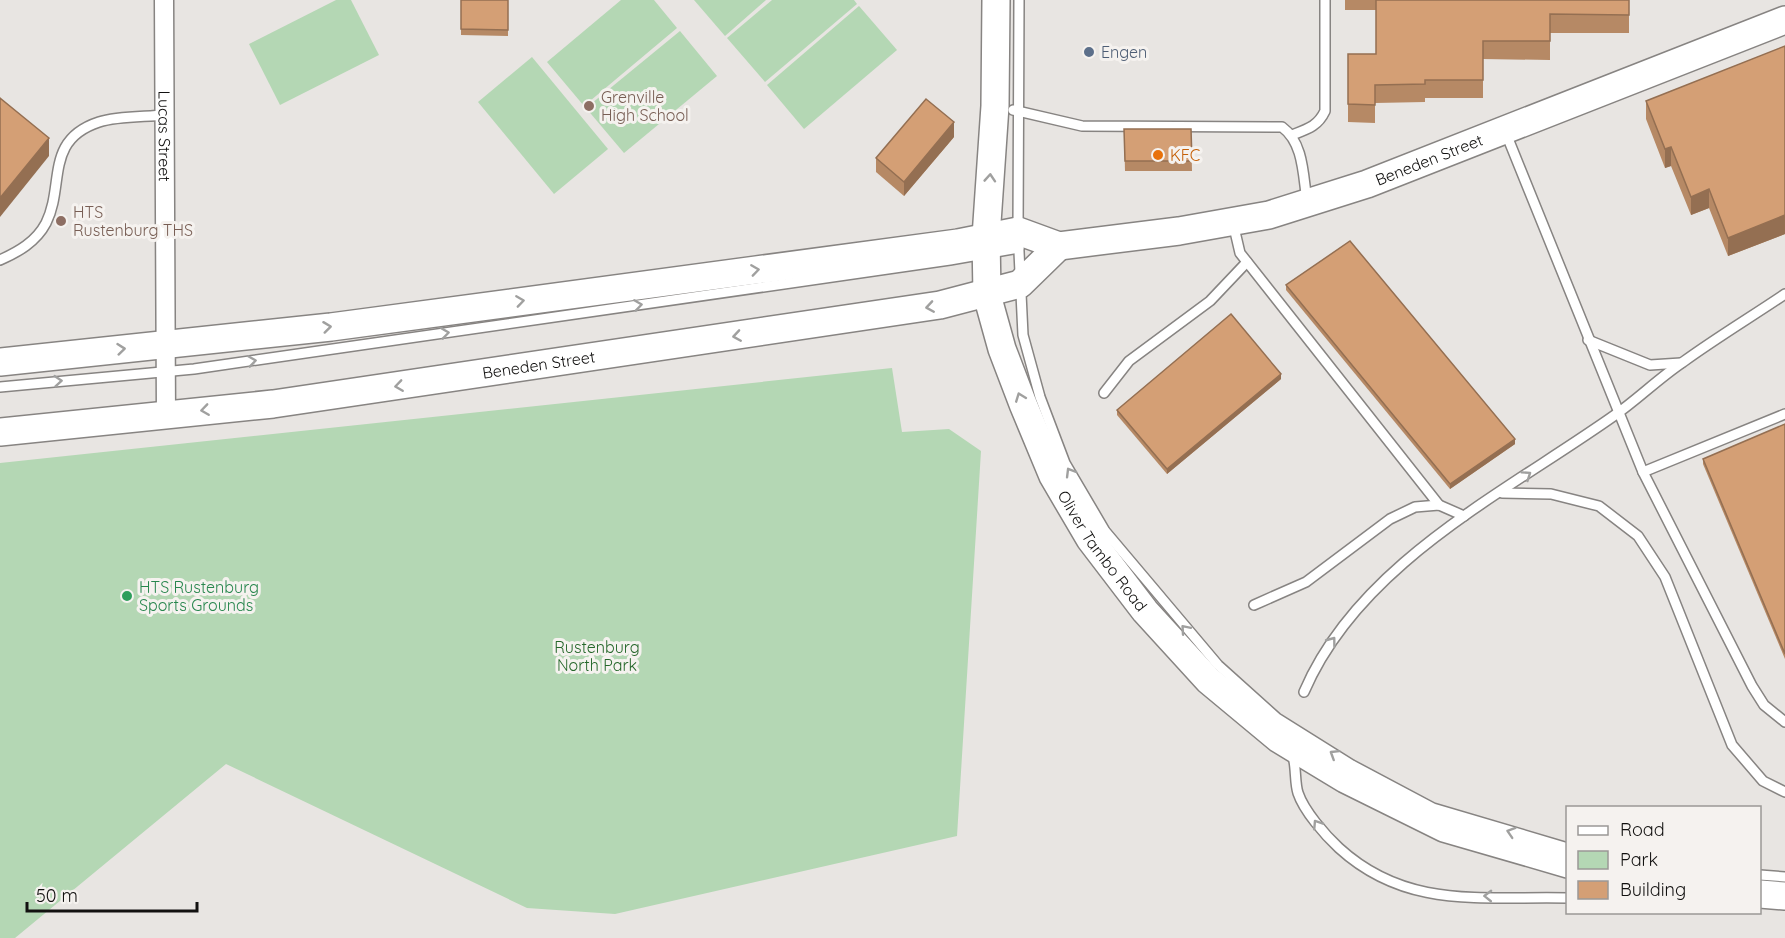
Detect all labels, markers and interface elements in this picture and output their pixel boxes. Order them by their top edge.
place label: Engen [1101,42,1147,62]
marker: Engen [1082,45,1096,59]
place label: Grenville High School [601,87,689,125]
street label: Lucas Street [154,90,175,182]
marker: Grenville High School [582,99,596,113]
street label: Beneden Street [1372,130,1486,190]
place label: KFC [1170,145,1200,165]
marker: KFC [1151,148,1165,162]
one-way arrow [983,174,996,183]
place label: HTS Rustenburg THS [73,202,193,240]
marker: HTS Rustenburg THS [54,214,68,228]
one-way arrow [751,264,760,276]
one-way arrow [516,296,525,308]
one-way arrow [634,300,643,312]
one-way arrow [925,300,935,313]
one-way arrow [322,321,332,334]
one-way arrow [440,328,450,340]
one-way arrow [732,329,742,342]
one-way arrow [116,343,125,356]
street label: Beneden Street [481,346,596,383]
one-way arrow [247,355,257,367]
one-way arrow [54,375,63,388]
one-way arrow [394,380,403,392]
one-way arrow [1015,392,1027,403]
one-way arrow [201,404,210,416]
one-way arrow [1066,468,1078,478]
one-way arrow [1520,471,1531,482]
street label: Oliver Tambo Road [1054,487,1152,615]
place label: HTS Rustenburg Sports Grounds [139,577,259,615]
marker: HTS Rustenburg Sports Grounds [120,589,134,603]
one-way arrow [1182,625,1193,636]
park label: Rustenburg North Park [554,637,640,675]
one-way arrow [1325,637,1336,648]
one-way arrow [1330,749,1340,761]
legend [1566,806,1761,914]
text: Road [1620,818,1665,841]
one-way arrow [1314,819,1325,830]
one-way arrow [1506,827,1517,839]
text: Park [1620,848,1658,871]
scale bar [27,875,196,913]
text: Building [1620,878,1686,901]
text: 50 m [36,884,78,907]
one-way arrow [1484,890,1493,902]

